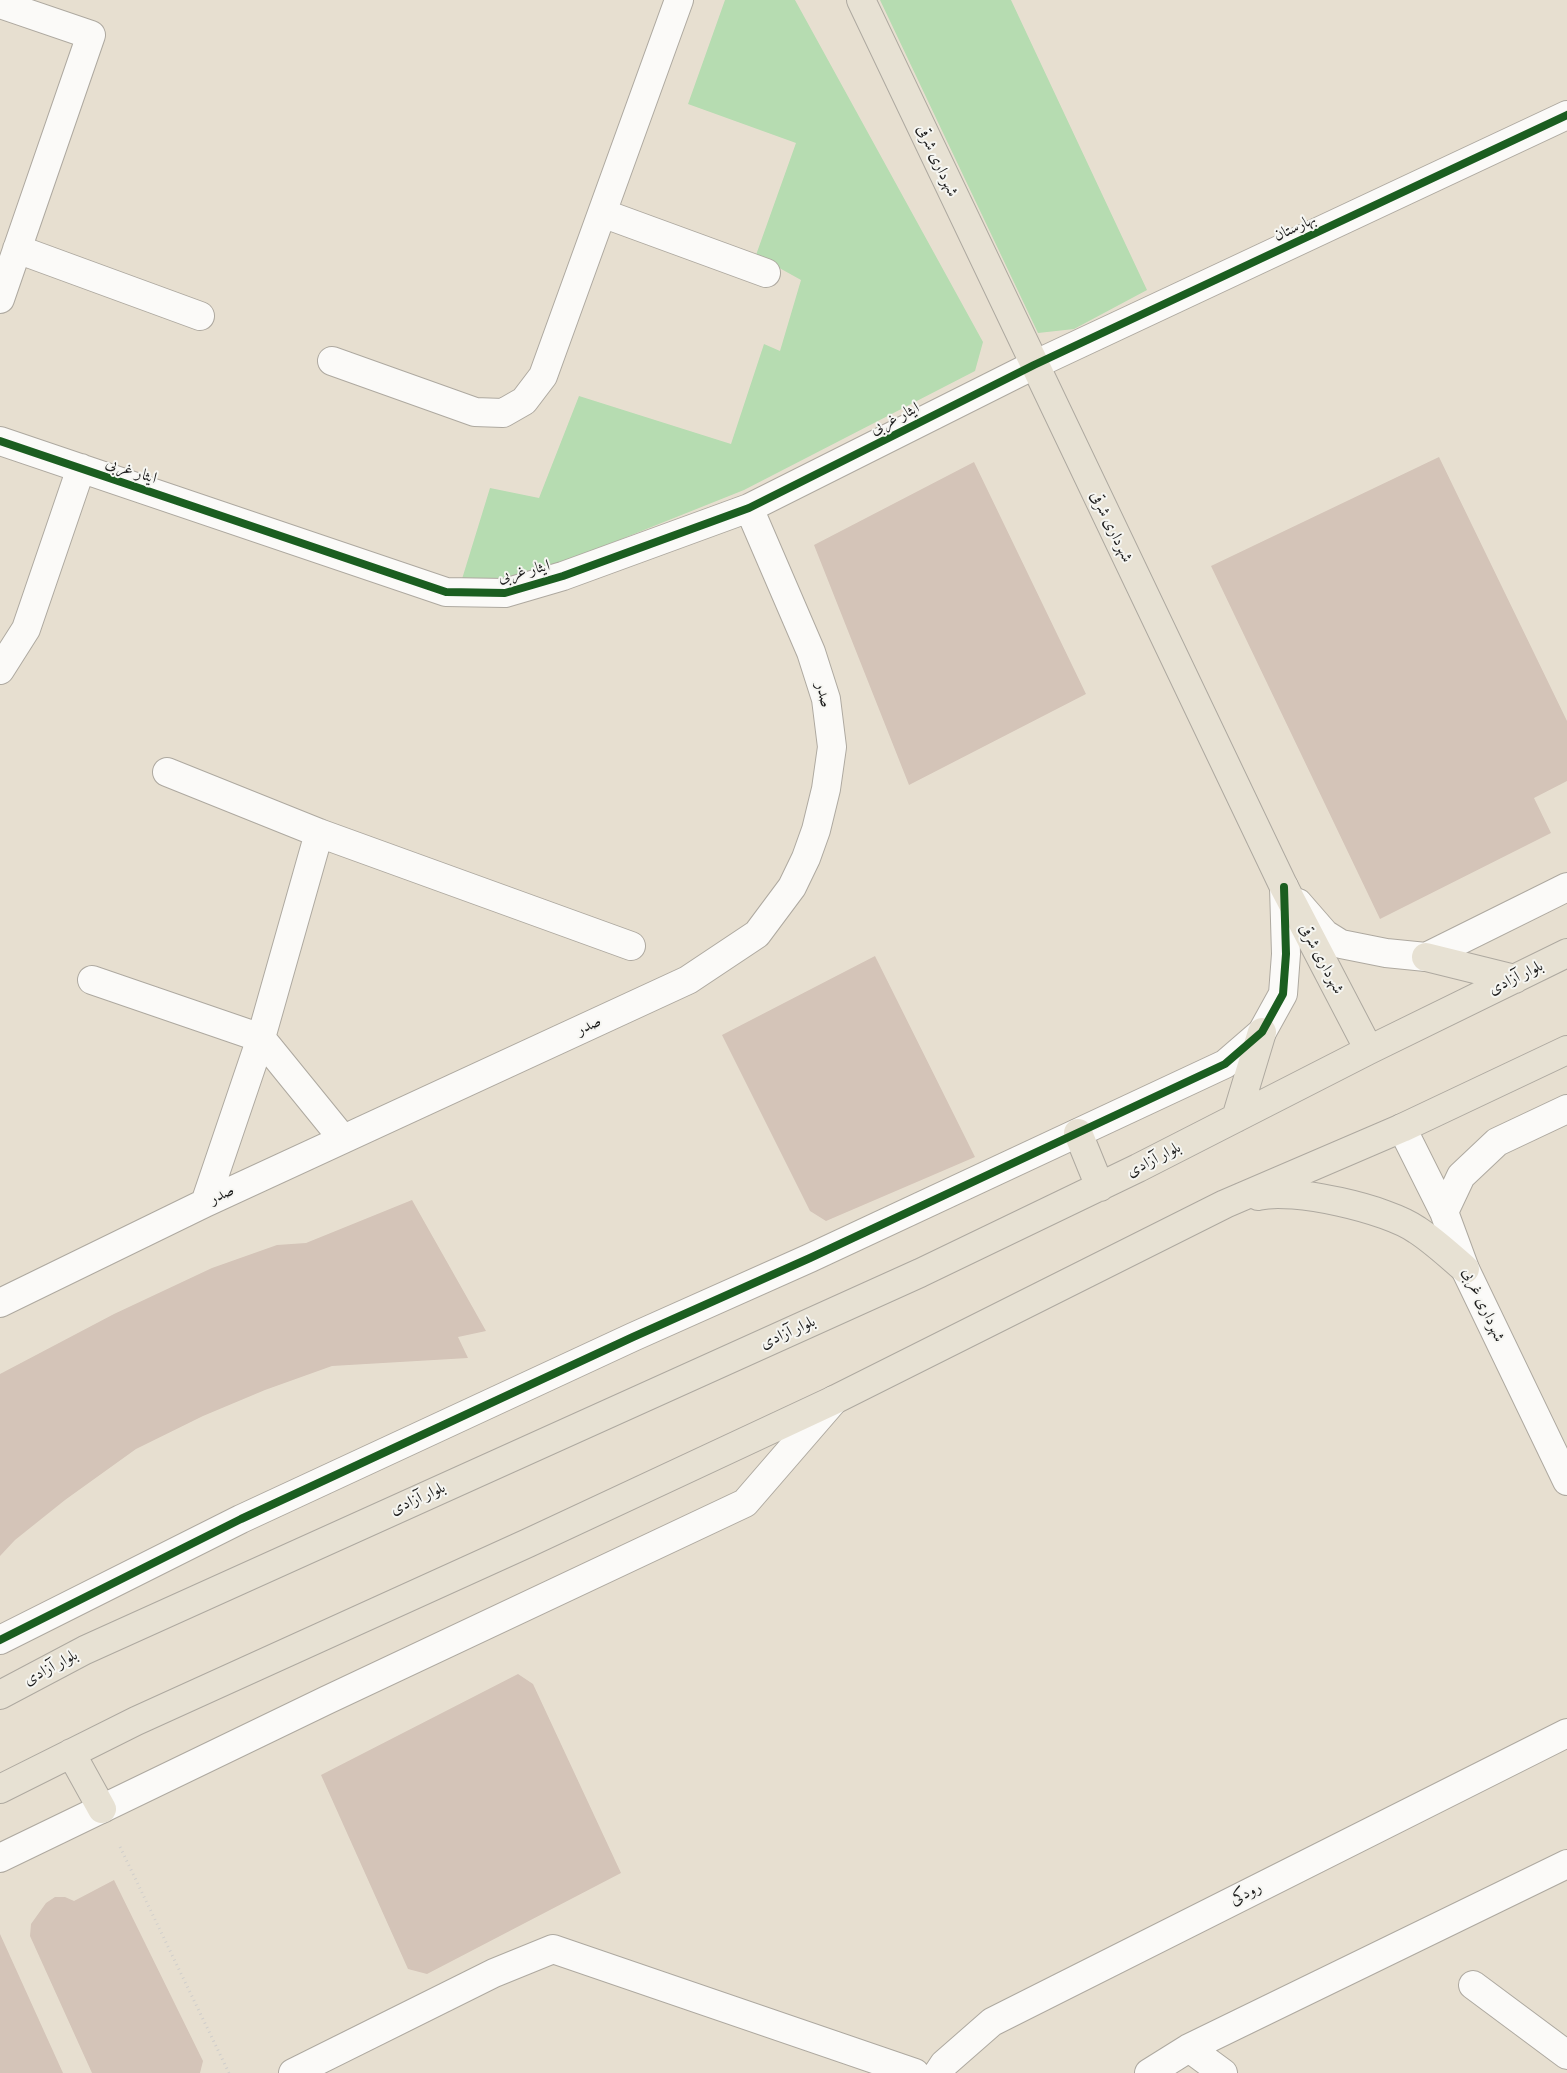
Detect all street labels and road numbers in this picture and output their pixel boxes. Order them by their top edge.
street label: شهرداری شرقی [912,122,962,200]
street label: بهارستان [1271,210,1319,246]
street label: ایثار غربی [867,398,923,440]
street label: ایثار غربی [103,453,159,489]
street label: شهرداری شرقی [1086,488,1136,566]
street label: ایثار غربی [496,556,552,588]
street label: صدر [811,681,835,709]
street label: شهرداری شرقی [1294,921,1348,997]
street label: بلوار آزادی [1486,957,1546,999]
street label: صدر [574,1012,604,1040]
street label: بلوار آزادی [1124,1138,1184,1182]
street label: صدر [207,1181,237,1209]
street label: شهرداری غربی [1457,1265,1509,1345]
street label: بلوار آزادی [757,1312,819,1354]
street label: بلوار آزادی [387,1478,449,1520]
street label: بلوار آزادی [21,1646,81,1690]
street label: رودکی [1227,1878,1265,1910]

